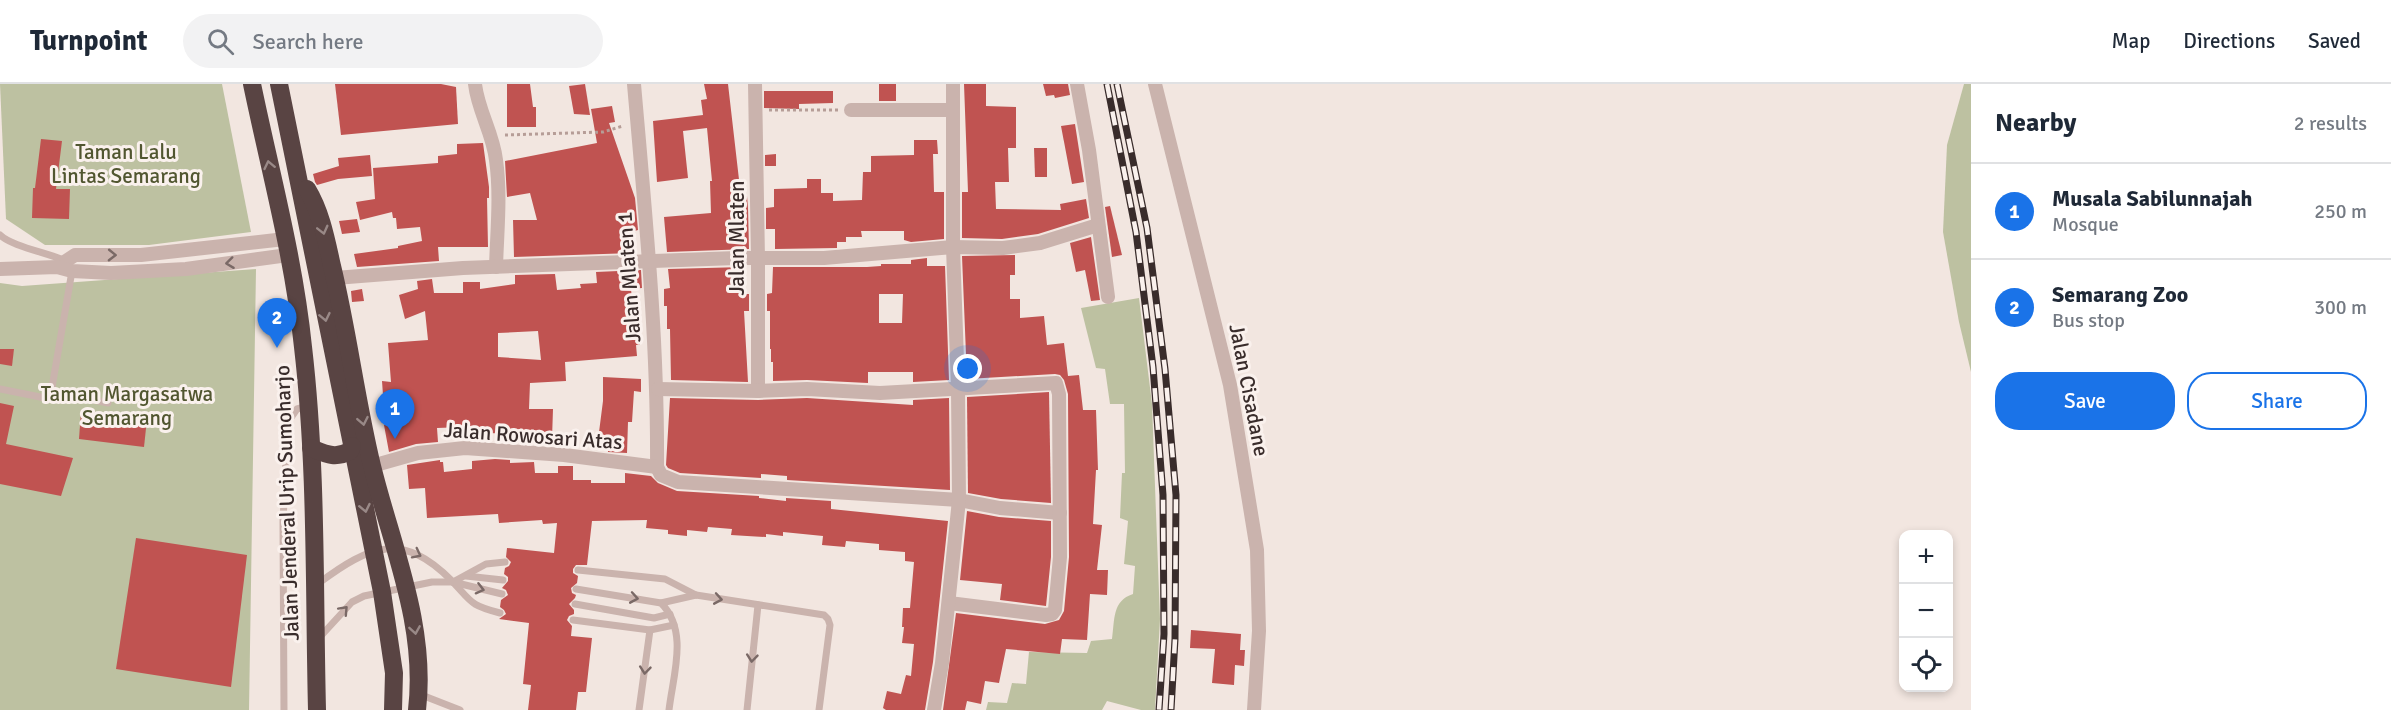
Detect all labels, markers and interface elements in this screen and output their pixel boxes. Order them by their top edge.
search box [183,14,603,68]
text: Turnpoint [30,24,147,58]
icon: search [204,25,237,58]
text: Search here [252,28,363,55]
text: Map [2112,28,2150,54]
text: Directions [2183,28,2275,54]
text: Saved [2308,28,2361,54]
text: Nearby [1995,107,2076,139]
text: 2 results [2294,111,2367,136]
park label: Taman Lalu Lintas Semarang [51,139,201,189]
one-way arrow [263,160,276,170]
street label: Jalan Mlaten [724,180,750,296]
text: Musala Sabilunnajah [2052,185,2252,212]
text: 1 [2009,199,2020,224]
text: 250 m [2314,199,2367,224]
street label: Jalan Mlaten 1 [611,211,647,343]
text: Mosque [2052,212,2119,237]
one-way arrow [316,225,329,235]
one-way arrow [107,249,116,261]
one-way arrow [226,257,235,269]
text: Semarang Zoo [2052,281,2188,308]
text: 2 [2009,295,2020,320]
text: 300 m [2314,295,2367,320]
pin: 2 [258,298,296,348]
text: Bus stop [2052,308,2125,333]
one-way arrow [318,312,331,322]
street label: Jalan Cisadane [1223,322,1275,458]
your location [953,354,982,383]
street label: Jalan Jenderal Urip Sumoharjo [269,365,305,641]
button: Save [1995,372,2175,430]
button: Share [2187,372,2367,430]
park label: Taman Margasatwa Semarang [41,381,213,431]
pin: 1 [376,390,414,439]
one-way arrow [356,415,369,425]
street label: Jalan Rowosari Atas [443,417,623,455]
one-way arrow [358,503,371,513]
map controls [1899,530,1953,692]
button: + [1899,530,1953,584]
one-way arrow [411,547,422,559]
one-way arrow [475,581,485,594]
button: − [1899,584,1953,638]
one-way arrow [629,592,639,604]
one-way arrow [714,592,723,604]
one-way arrow [337,606,348,617]
one-way arrow [408,626,420,635]
button: locate [1899,638,1953,692]
one-way arrow [747,653,759,662]
one-way arrow [640,666,652,675]

